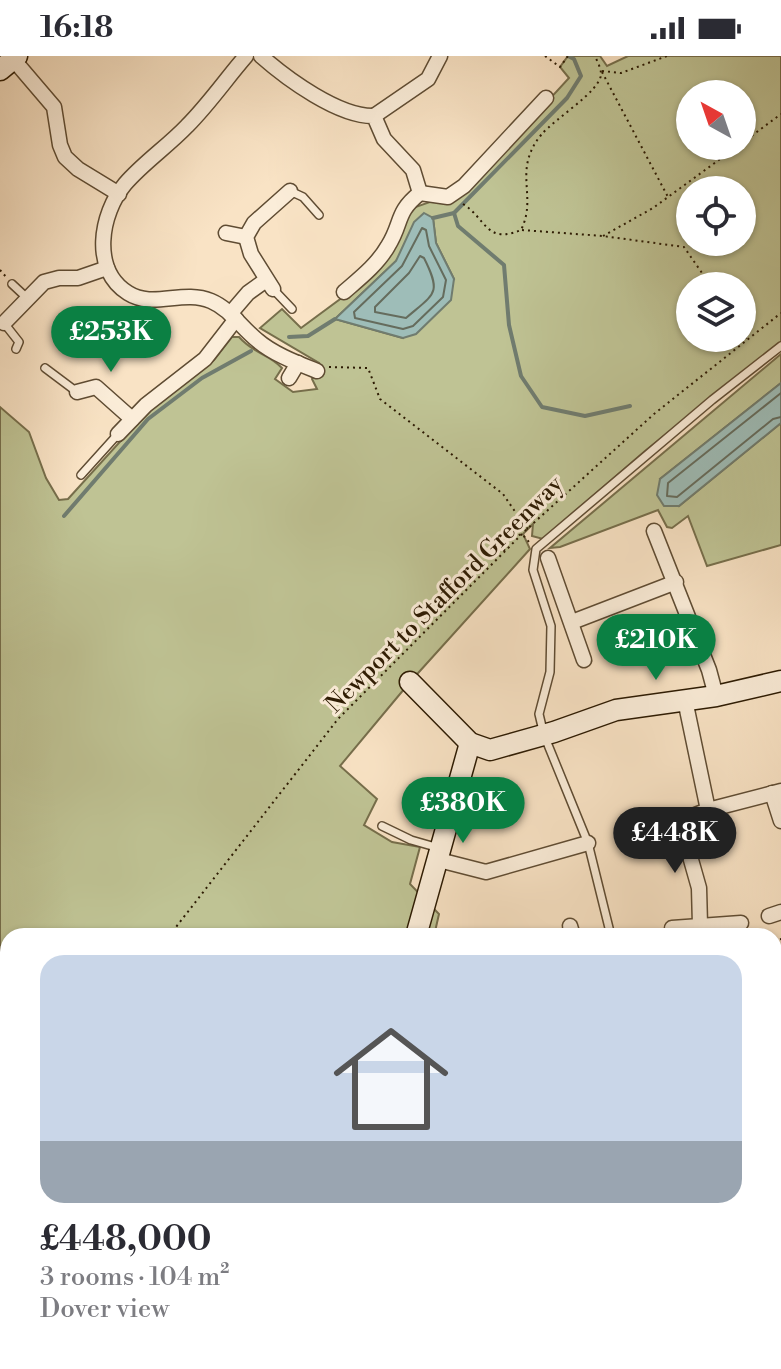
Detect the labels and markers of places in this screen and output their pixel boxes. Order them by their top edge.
pin: £253K [55,306,167,374]
pin: £210K [600,614,712,682]
pin: £380K [407,777,519,845]
pin: £448K [619,807,731,875]

